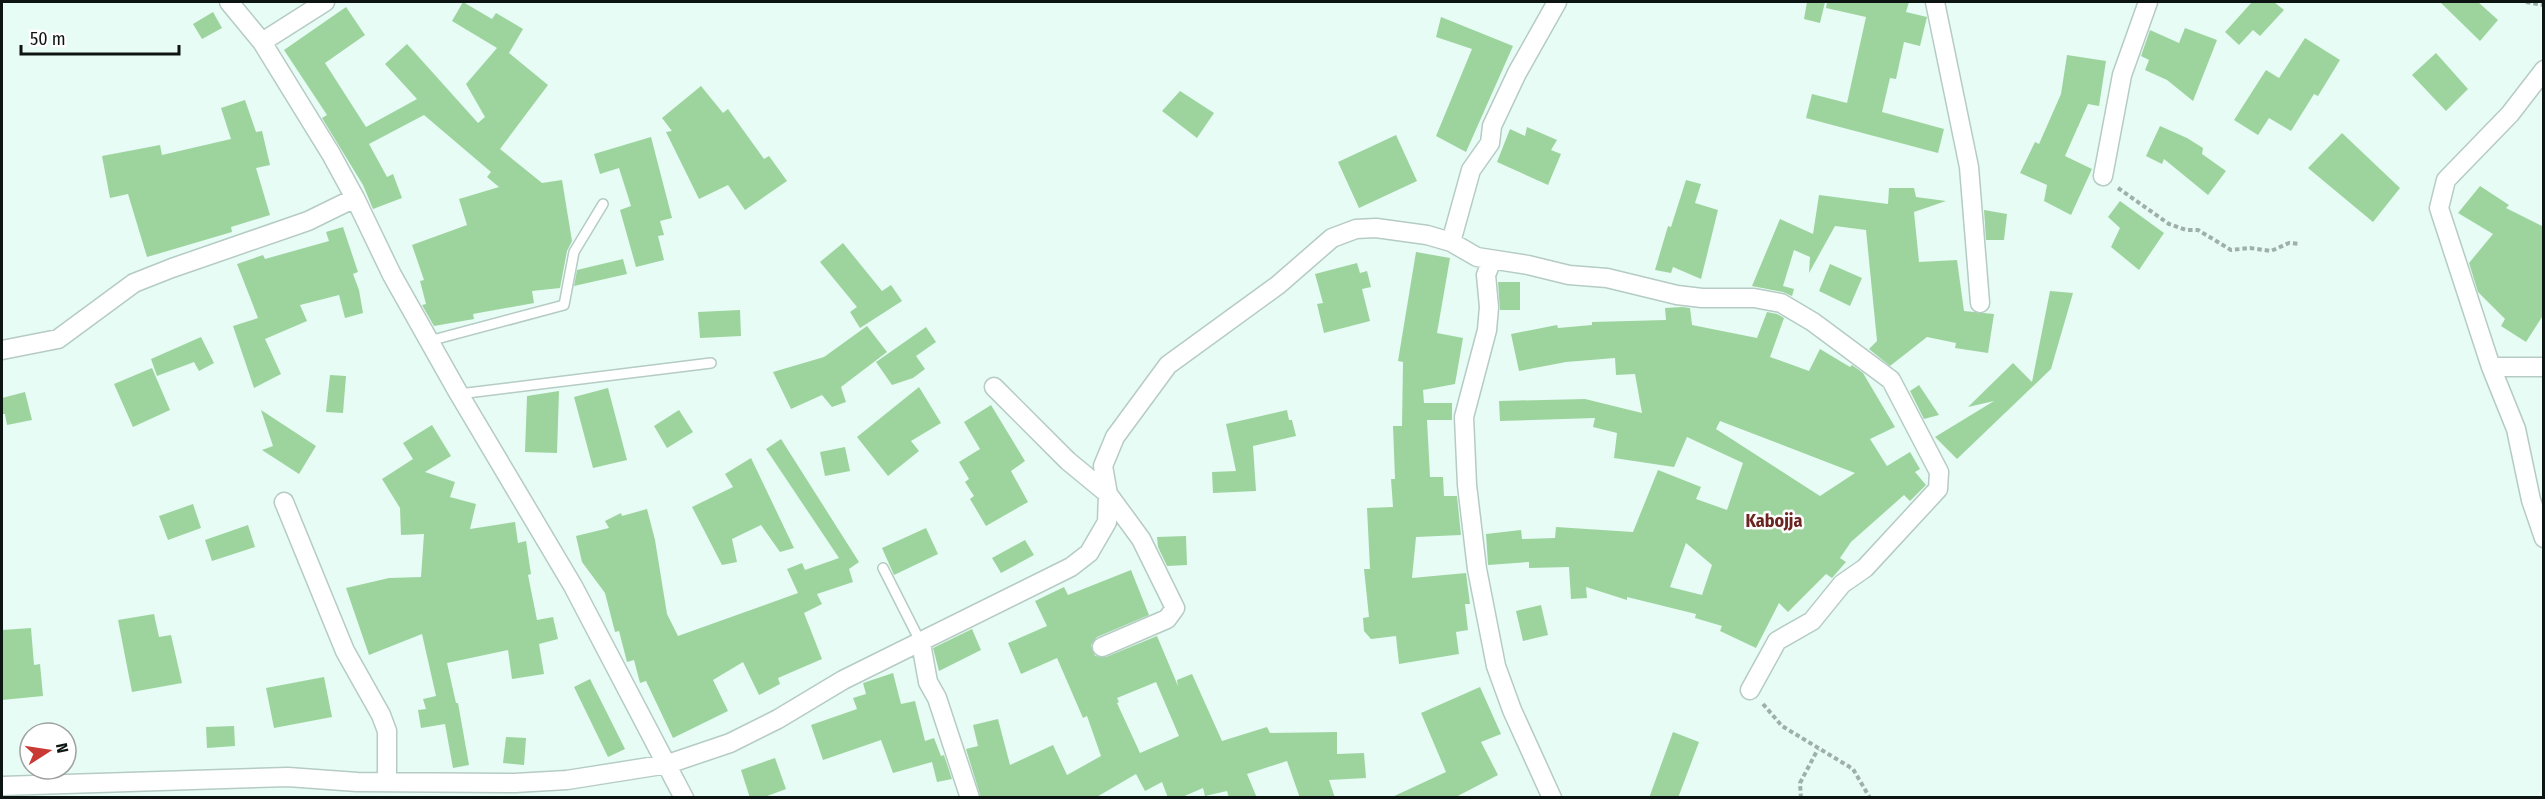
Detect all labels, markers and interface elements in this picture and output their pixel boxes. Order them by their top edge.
scale bar [21,18,178,56]
text: 50 m [30,28,66,50]
district label: Kabojja [1746,510,1802,532]
north arrow [18,721,78,781]
text: N [52,741,72,755]

